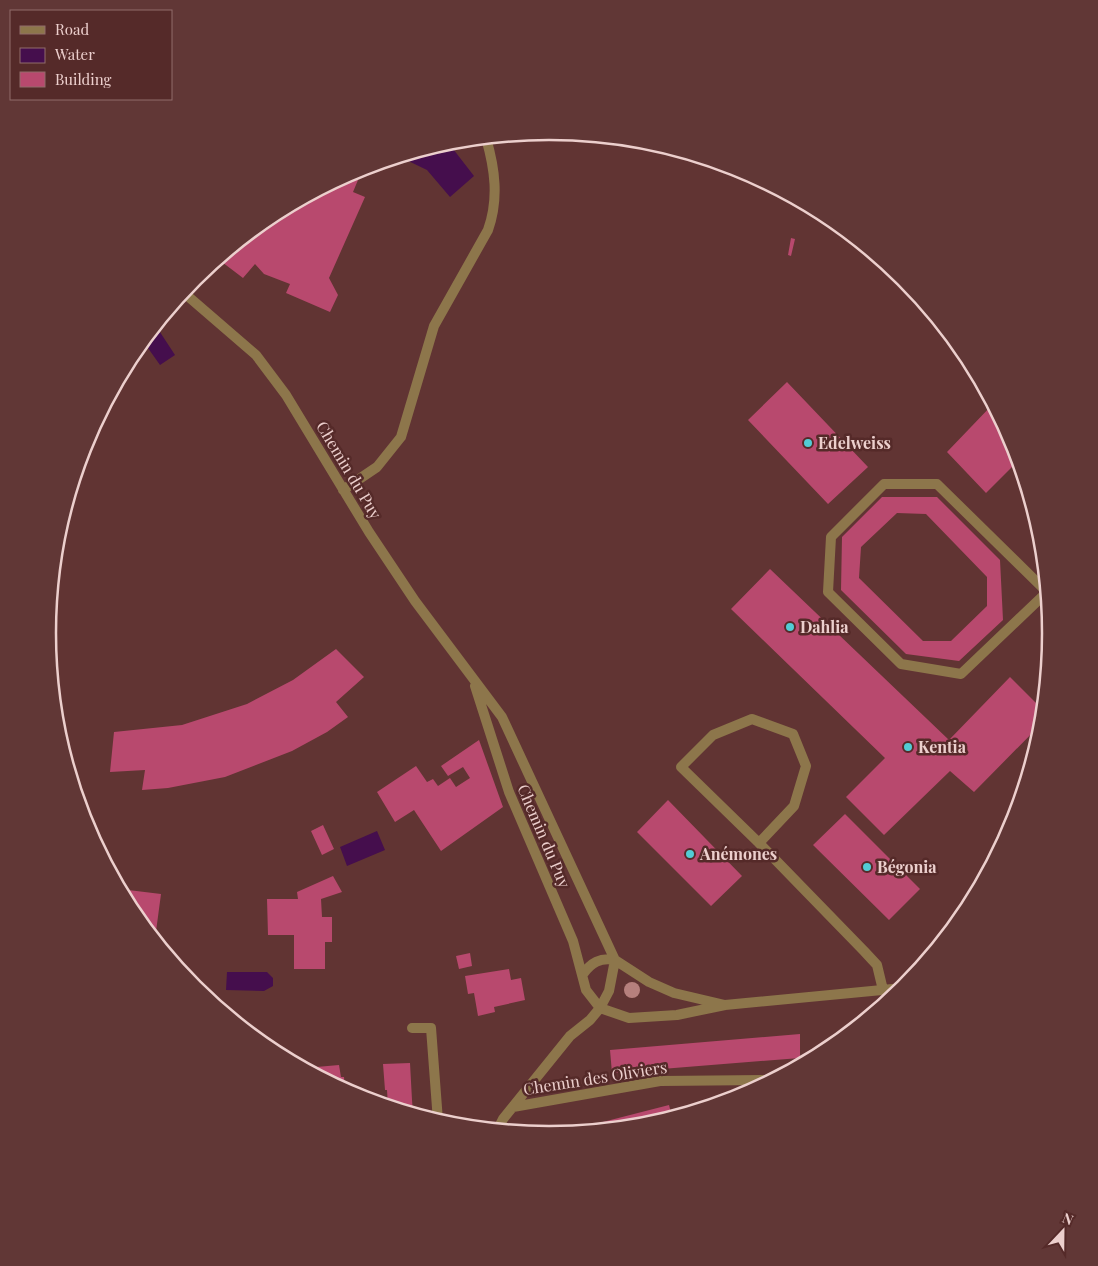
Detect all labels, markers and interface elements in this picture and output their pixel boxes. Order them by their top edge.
legend [10,10,172,100]
text: Road [55,19,89,39]
text: Water [54,44,95,64]
text: Building [55,69,112,89]
street label: Chemin du Puy [312,417,387,522]
place label: Edelweiss [818,432,891,453]
marker: Edelweiss [802,437,814,449]
place label: Dahlia [800,616,849,637]
marker: Dahlia [784,621,796,633]
place label: Kentia [918,736,967,757]
marker: Kentia [902,741,914,753]
street label: Chemin du Puy [513,781,576,891]
place label: Anémones [699,843,777,864]
marker: Anémones [684,848,696,860]
place label: Bégonia [877,856,937,877]
marker: Bégonia [861,861,873,873]
street label: Chemin des Oliviers [522,1056,668,1099]
north arrow [1038,1206,1088,1256]
text: N [1060,1208,1076,1229]

